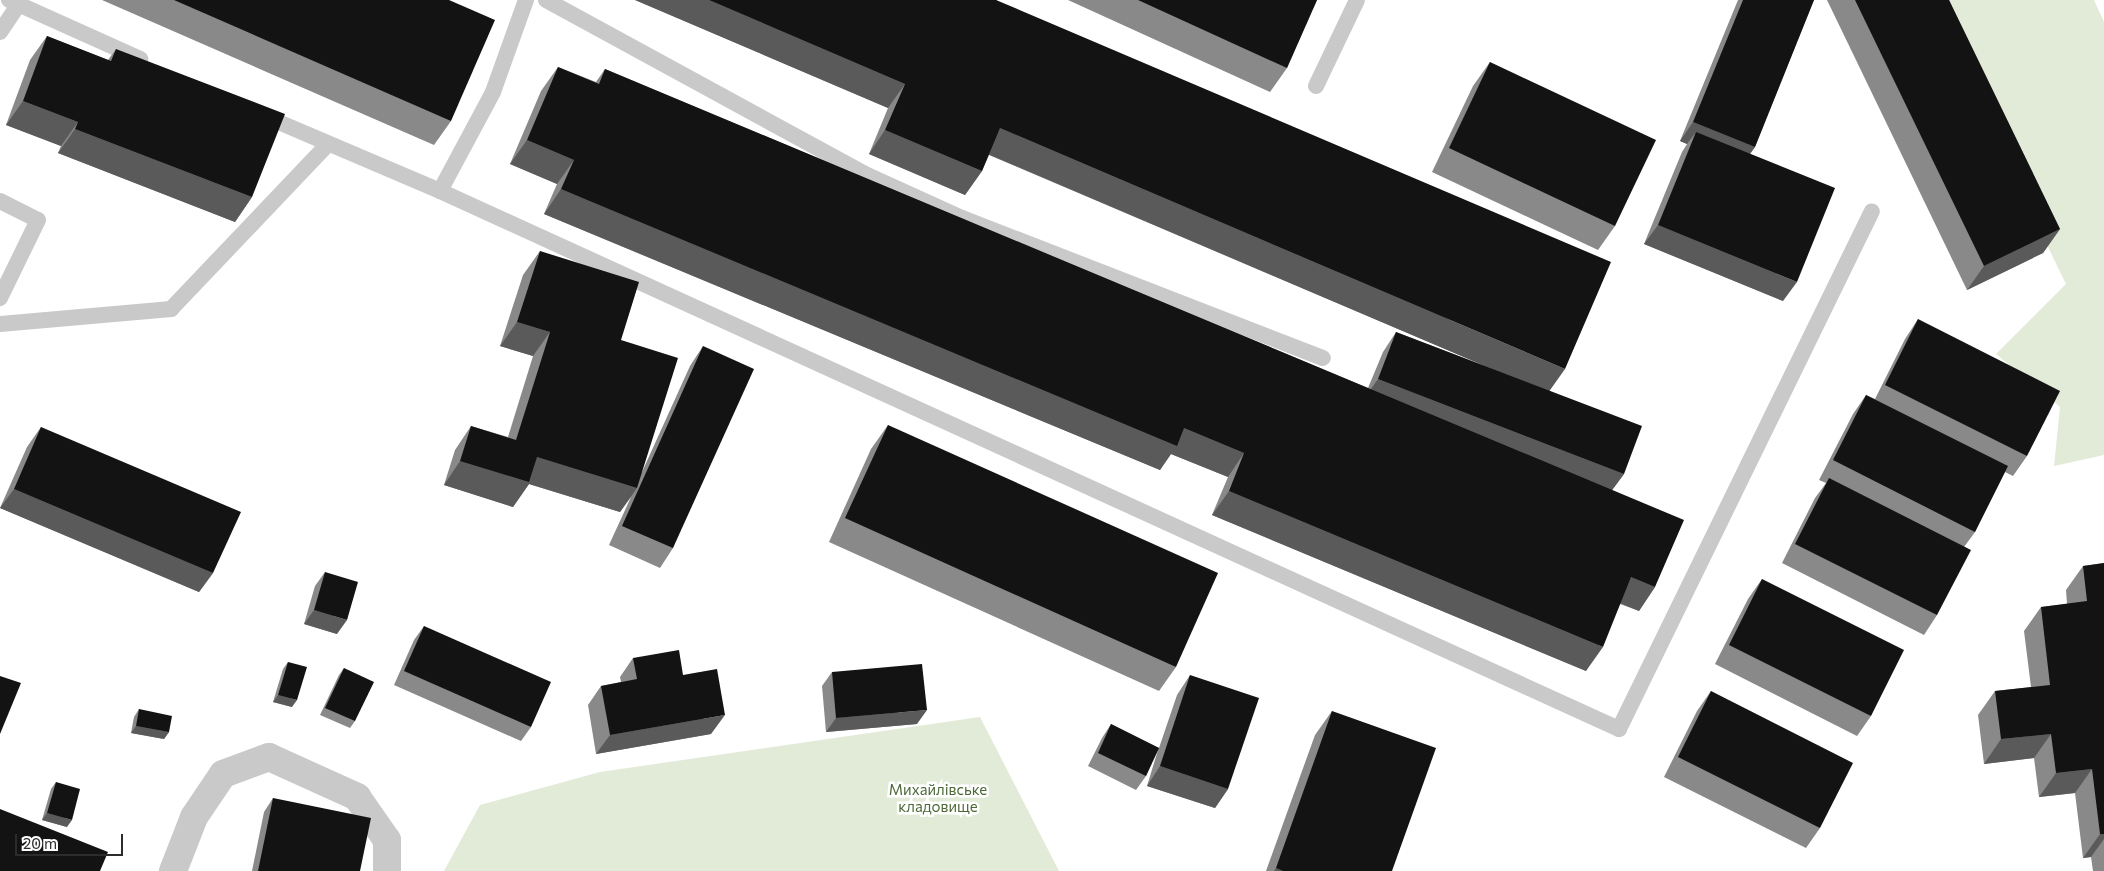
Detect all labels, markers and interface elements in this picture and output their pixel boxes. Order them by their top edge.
park label: Михайлівське кладовище [889,780,987,815]
scale bar [18,824,125,856]
text: 20 m [23,834,57,852]

